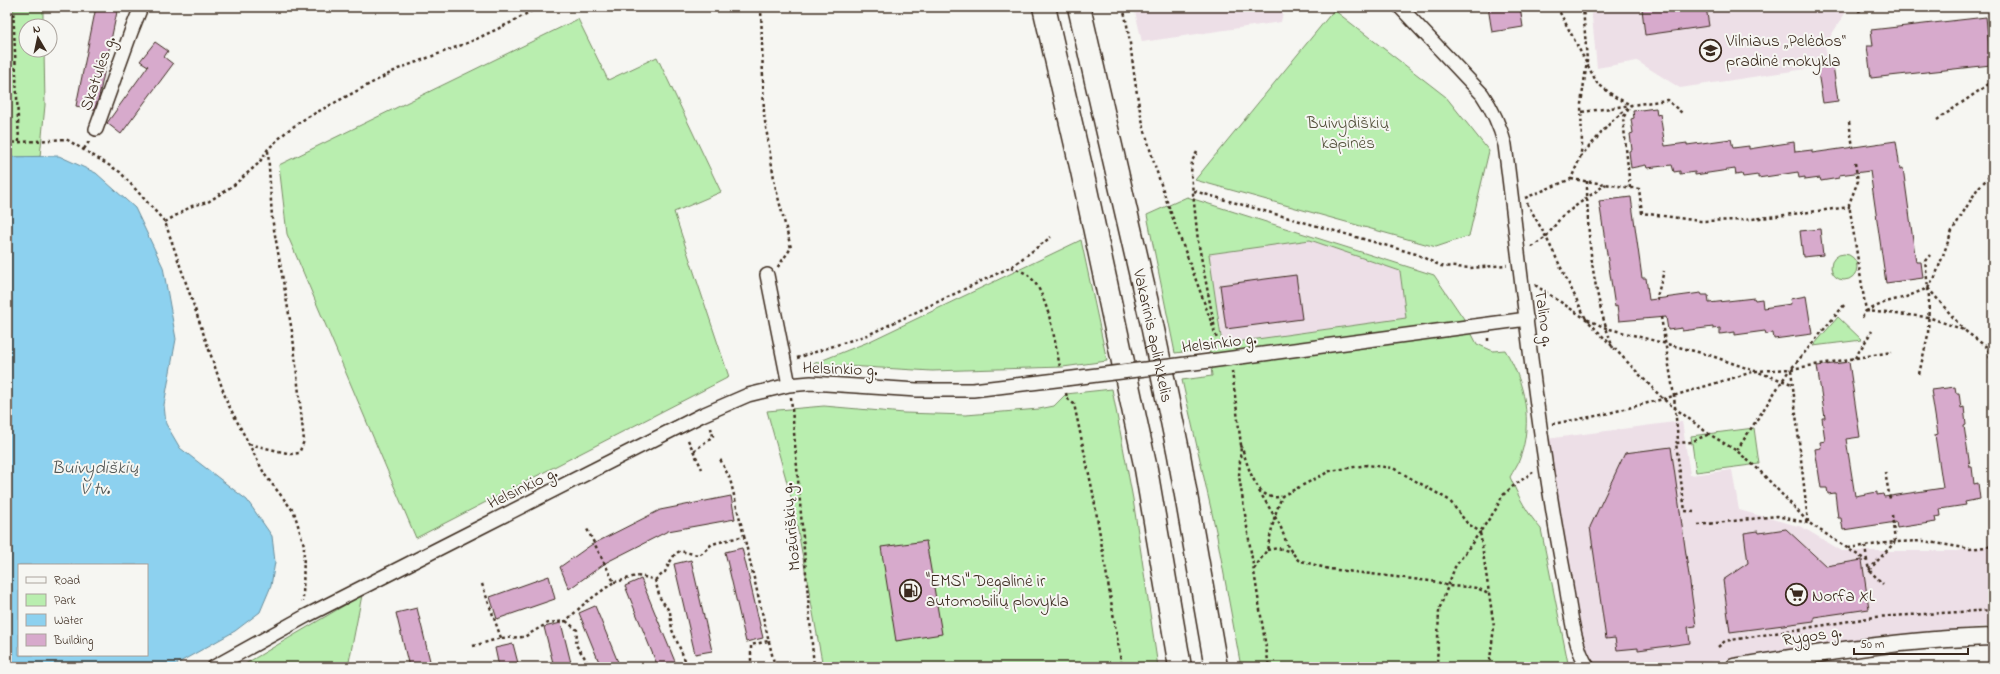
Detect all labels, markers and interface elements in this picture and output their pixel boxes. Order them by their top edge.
north arrow [18,18,58,58]
text: N [32,21,42,38]
place label: Vilniaus „Pelėdos“ pradinė mokykla [1725,29,1846,75]
street label: Skatulės g. [74,32,125,115]
school or university icon: Vilniaus „Pelėdos“ pradinė mokykla [1698,37,1724,63]
park label: Buivydiškių kapinės [1306,111,1389,156]
street label: Vakarinis aplinkkelis [1125,266,1179,405]
street label: Talino g. [1525,288,1560,349]
street label: Helsinkio g. [1180,326,1259,362]
street label: Helsinkio g. [802,356,878,385]
water label: Buivydiškių V tv. [52,456,138,503]
street label: Helsinkio g. [483,460,563,518]
street label: Mozūriškių g. [775,481,810,572]
legend [18,564,148,656]
place label: "EMSI" Degalinė ir automobilių plovykla [926,569,1069,615]
text: Road [54,572,80,590]
fuel station icon: "EMSI" Degalinė ir automobilių plovykla [898,577,924,603]
supermarket icon: Norfa XL [1783,582,1809,608]
place label: Norfa XL [1812,584,1876,609]
text: Park [54,592,76,610]
text: Water [54,612,83,630]
street label: Rygos g. [1781,619,1844,655]
scale bar [1854,630,1968,656]
text: Building [53,632,93,651]
text: 50 m [1860,636,1884,654]

